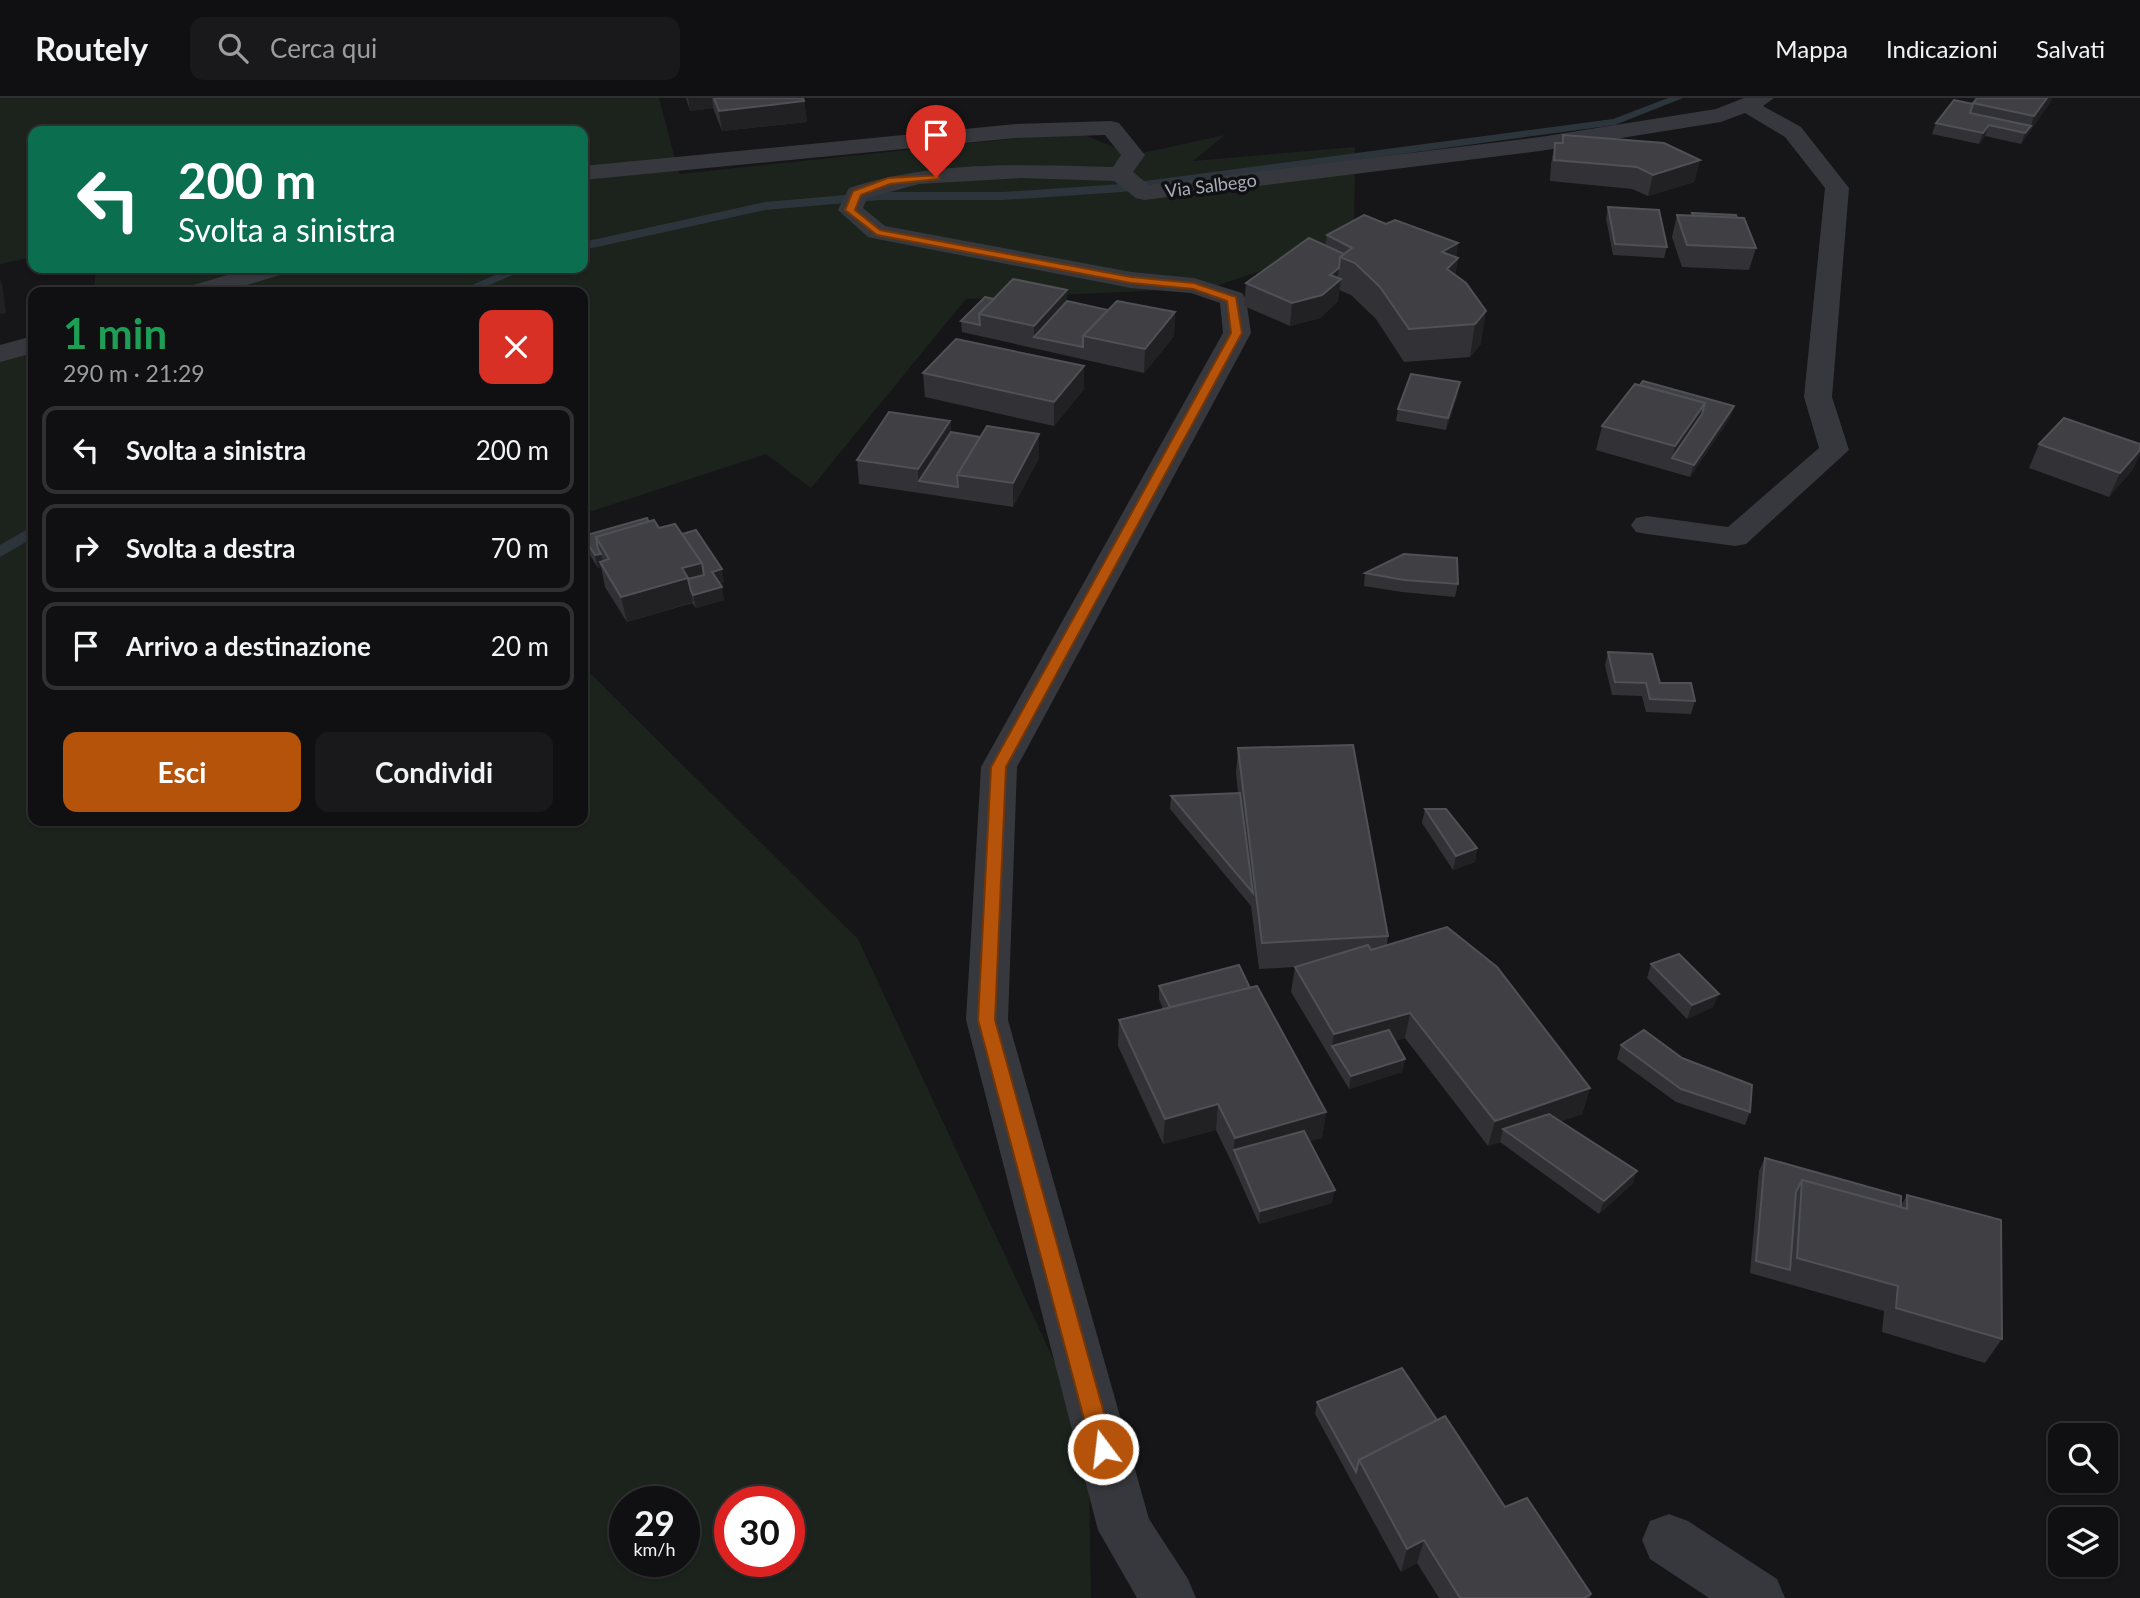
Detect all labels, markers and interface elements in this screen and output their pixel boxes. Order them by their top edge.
search box [190,17,680,80]
text: Routely [35,28,148,68]
icon: search [214,29,252,67]
text: Cerca qui [270,32,377,64]
text: Mappa [1775,34,1848,63]
text: Indicazioni [1886,34,1998,63]
text: Salvati [2036,34,2105,63]
pin [906,105,966,177]
icon: arrive [917,116,955,154]
text: 200 m [178,151,316,209]
icon: left [63,154,154,245]
street label: Via Salbego [1164,168,1258,202]
text: Svolta a sinistra [178,210,396,249]
text: 1 min [63,308,167,358]
button: close [479,310,553,384]
text: 290 m · 21:29 [63,359,205,387]
icon: left [67,431,105,469]
text: Svolta a sinistra [126,434,306,466]
text: 200 m [476,434,549,466]
icon: right [67,529,105,567]
text: Svolta a destra [126,532,296,564]
text: 70 m [491,532,549,564]
icon: arrive [67,627,105,665]
text: Arrivo a destinazione [126,630,371,662]
text: 20 m [491,630,549,662]
button: Esci [63,732,301,812]
button: Condividi [315,732,553,812]
position arrow [1066,1412,1140,1486]
map controls [2048,1423,2118,1577]
button: search [2048,1423,2118,1493]
speed limit sign: 30 [714,1486,805,1577]
text: 29 [634,1501,675,1543]
button: layers [2048,1507,2118,1577]
text: km/h [633,1538,676,1560]

